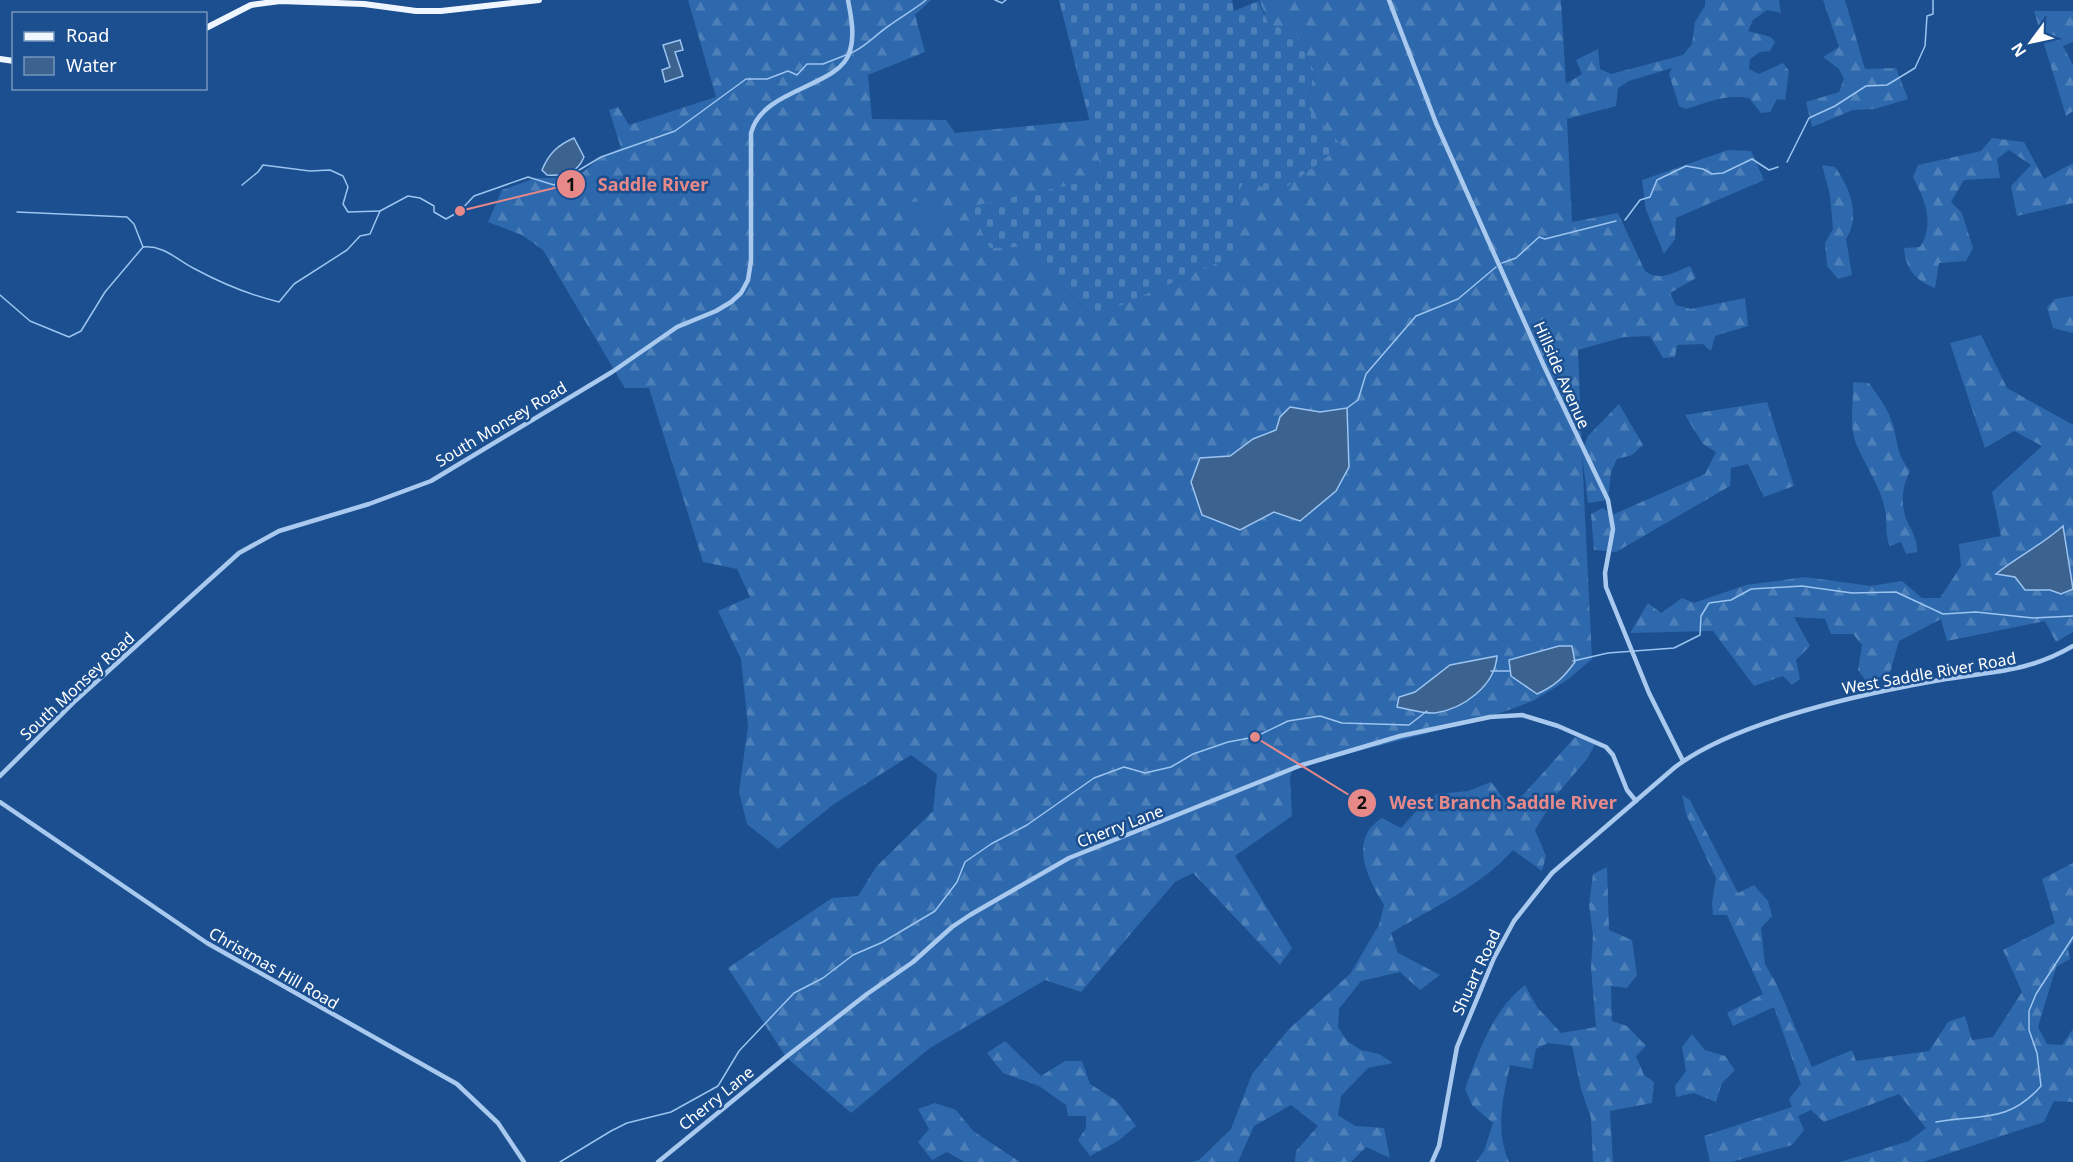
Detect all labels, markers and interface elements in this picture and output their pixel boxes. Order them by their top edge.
legend [12,12,207,90]
north arrow [2001,12,2061,72]
text: Road [66,23,109,47]
text: N [2006,39,2031,62]
text: Water [66,53,117,77]
callout: Saddle River [556,166,720,202]
text: 1 [566,172,576,196]
text: Saddle River [598,172,708,196]
street label: Hillside Avenue [1529,318,1595,432]
street label: South Monsey Road [431,376,571,472]
street label: South Monsey Road [15,627,139,745]
street label: West Saddle River Road [1840,647,2018,699]
callout: West Branch Saddle River [1347,785,1628,821]
text: 2 [1357,790,1367,814]
text: West Branch Saddle River [1389,790,1617,814]
street label: Cherry Lane [1074,799,1166,853]
street label: Christmas Hill Road [205,922,343,1014]
street label: Shuart Road [1446,925,1506,1019]
street label: Cherry Lane [674,1061,758,1135]

